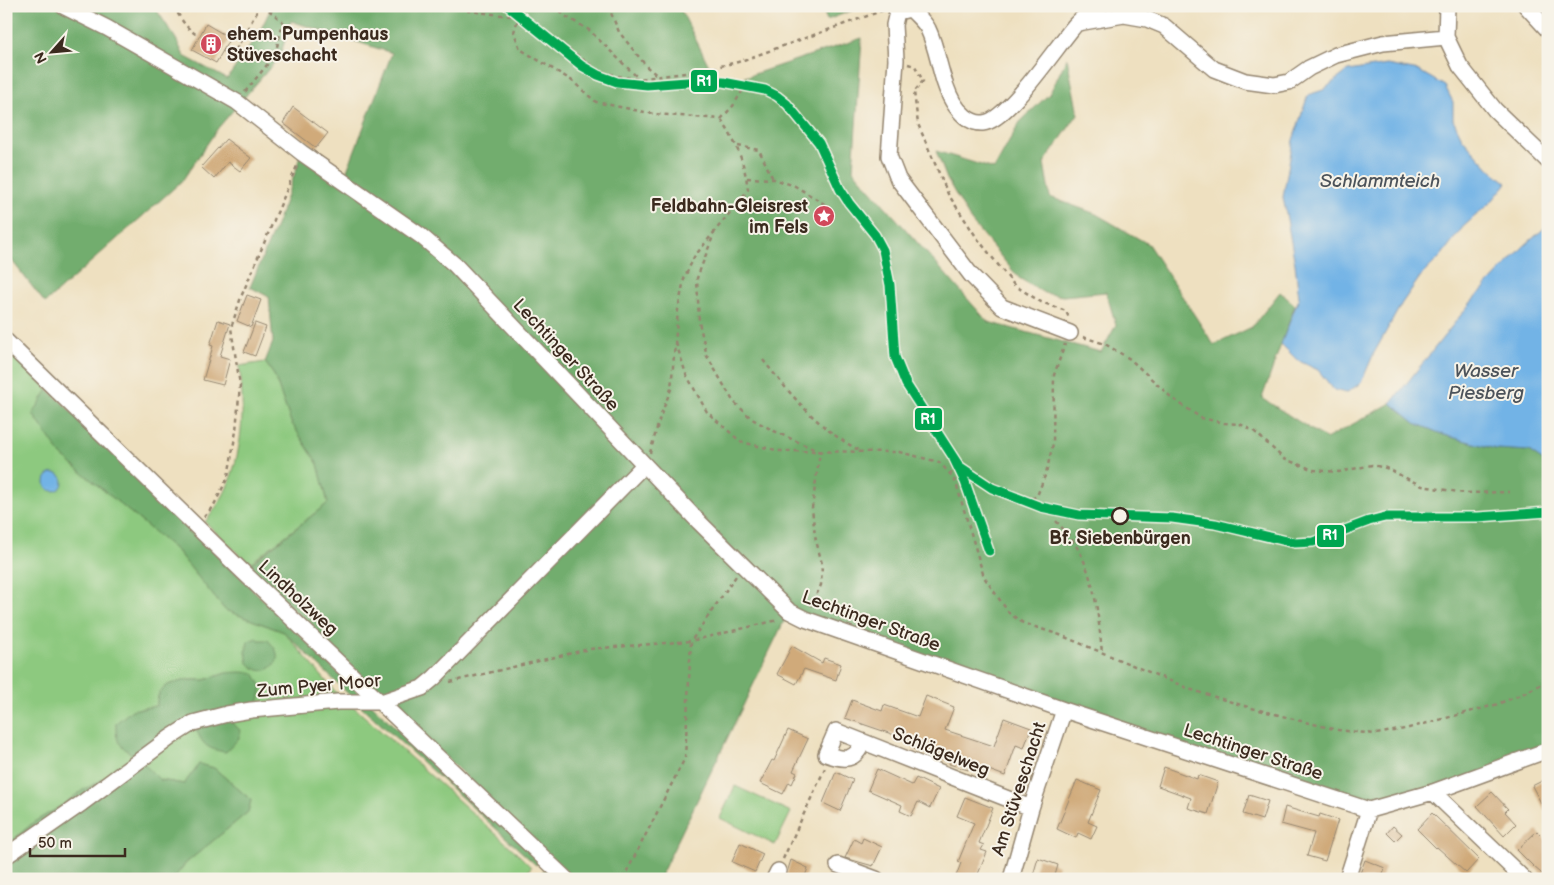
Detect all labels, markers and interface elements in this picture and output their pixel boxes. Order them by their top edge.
place label: ehem. Pumpenhaus Stüveschacht [227,24,388,66]
north arrow [28,28,78,78]
building icon: ehem. Pumpenhaus Stüveschacht [199,32,223,56]
text: N [31,49,51,66]
line badge: R1 [690,69,718,93]
text: R1 [696,73,712,90]
water label: Schlammteich [1320,170,1440,193]
place label: Feldbahn-Gleisrest im Fels [651,196,808,238]
place icon: Feldbahn-Gleisrest im Fels [812,204,836,228]
street label: Lechtinger Straße [509,295,623,416]
water label: Wasser Piesberg [1448,360,1524,405]
line badge: R1 [914,407,943,431]
text: R1 [920,411,936,428]
marker: Bf. Siebenbürgen [1111,507,1129,525]
line badge: R1 [1316,524,1345,548]
text: R1 [1322,527,1338,544]
place label: Bf. Siebenbürgen [1049,528,1191,549]
street label: Lindholzweg [254,556,342,640]
street label: Lechtinger Straße [799,586,943,656]
street label: Zum Pyer Moor [255,670,382,702]
street label: Am Stüveschacht [987,719,1051,859]
street label: Lechtinger Straße [1181,720,1326,785]
street label: Schlägelweg [889,723,993,781]
scale bar [30,825,125,857]
text: 50 m [38,834,72,853]

